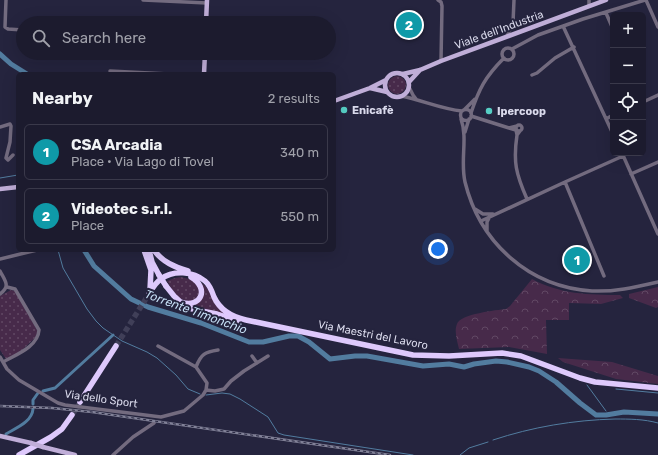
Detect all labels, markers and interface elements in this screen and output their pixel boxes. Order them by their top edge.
street label: Viale dell'Industria [453,8,545,52]
pin: 2 [396,10,422,40]
map controls [610,12,646,156]
button: + [610,12,646,48]
search box [16,16,336,60]
icon: search [30,27,52,49]
text: Search here [62,29,146,47]
button: − [610,48,646,84]
button: locate [610,84,646,120]
text: Nearby [32,88,93,108]
text: 2 results [268,91,320,106]
place label: Enicafè [352,104,394,117]
marker: Enicafè [339,105,349,115]
place label: Ipercoop [497,105,546,118]
marker: Ipercoop [484,106,494,116]
button: layers [610,120,646,156]
text: CSA Arcadia [71,136,162,154]
text: 1 [43,145,49,160]
text: 340 m [280,145,319,160]
text: Place · Via Lago di Tovel [71,154,214,169]
text: Videotec s.r.l. [71,200,172,218]
text: 2 [42,209,50,224]
text: 550 m [281,209,319,224]
text: Place [71,218,104,233]
your location [428,239,448,259]
pin: 1 [564,245,590,275]
water label: Torrente Timonchio [143,287,249,337]
street label: Via Maestri del Lavoro [317,318,429,352]
street label: Via dello Sport [64,387,139,411]

